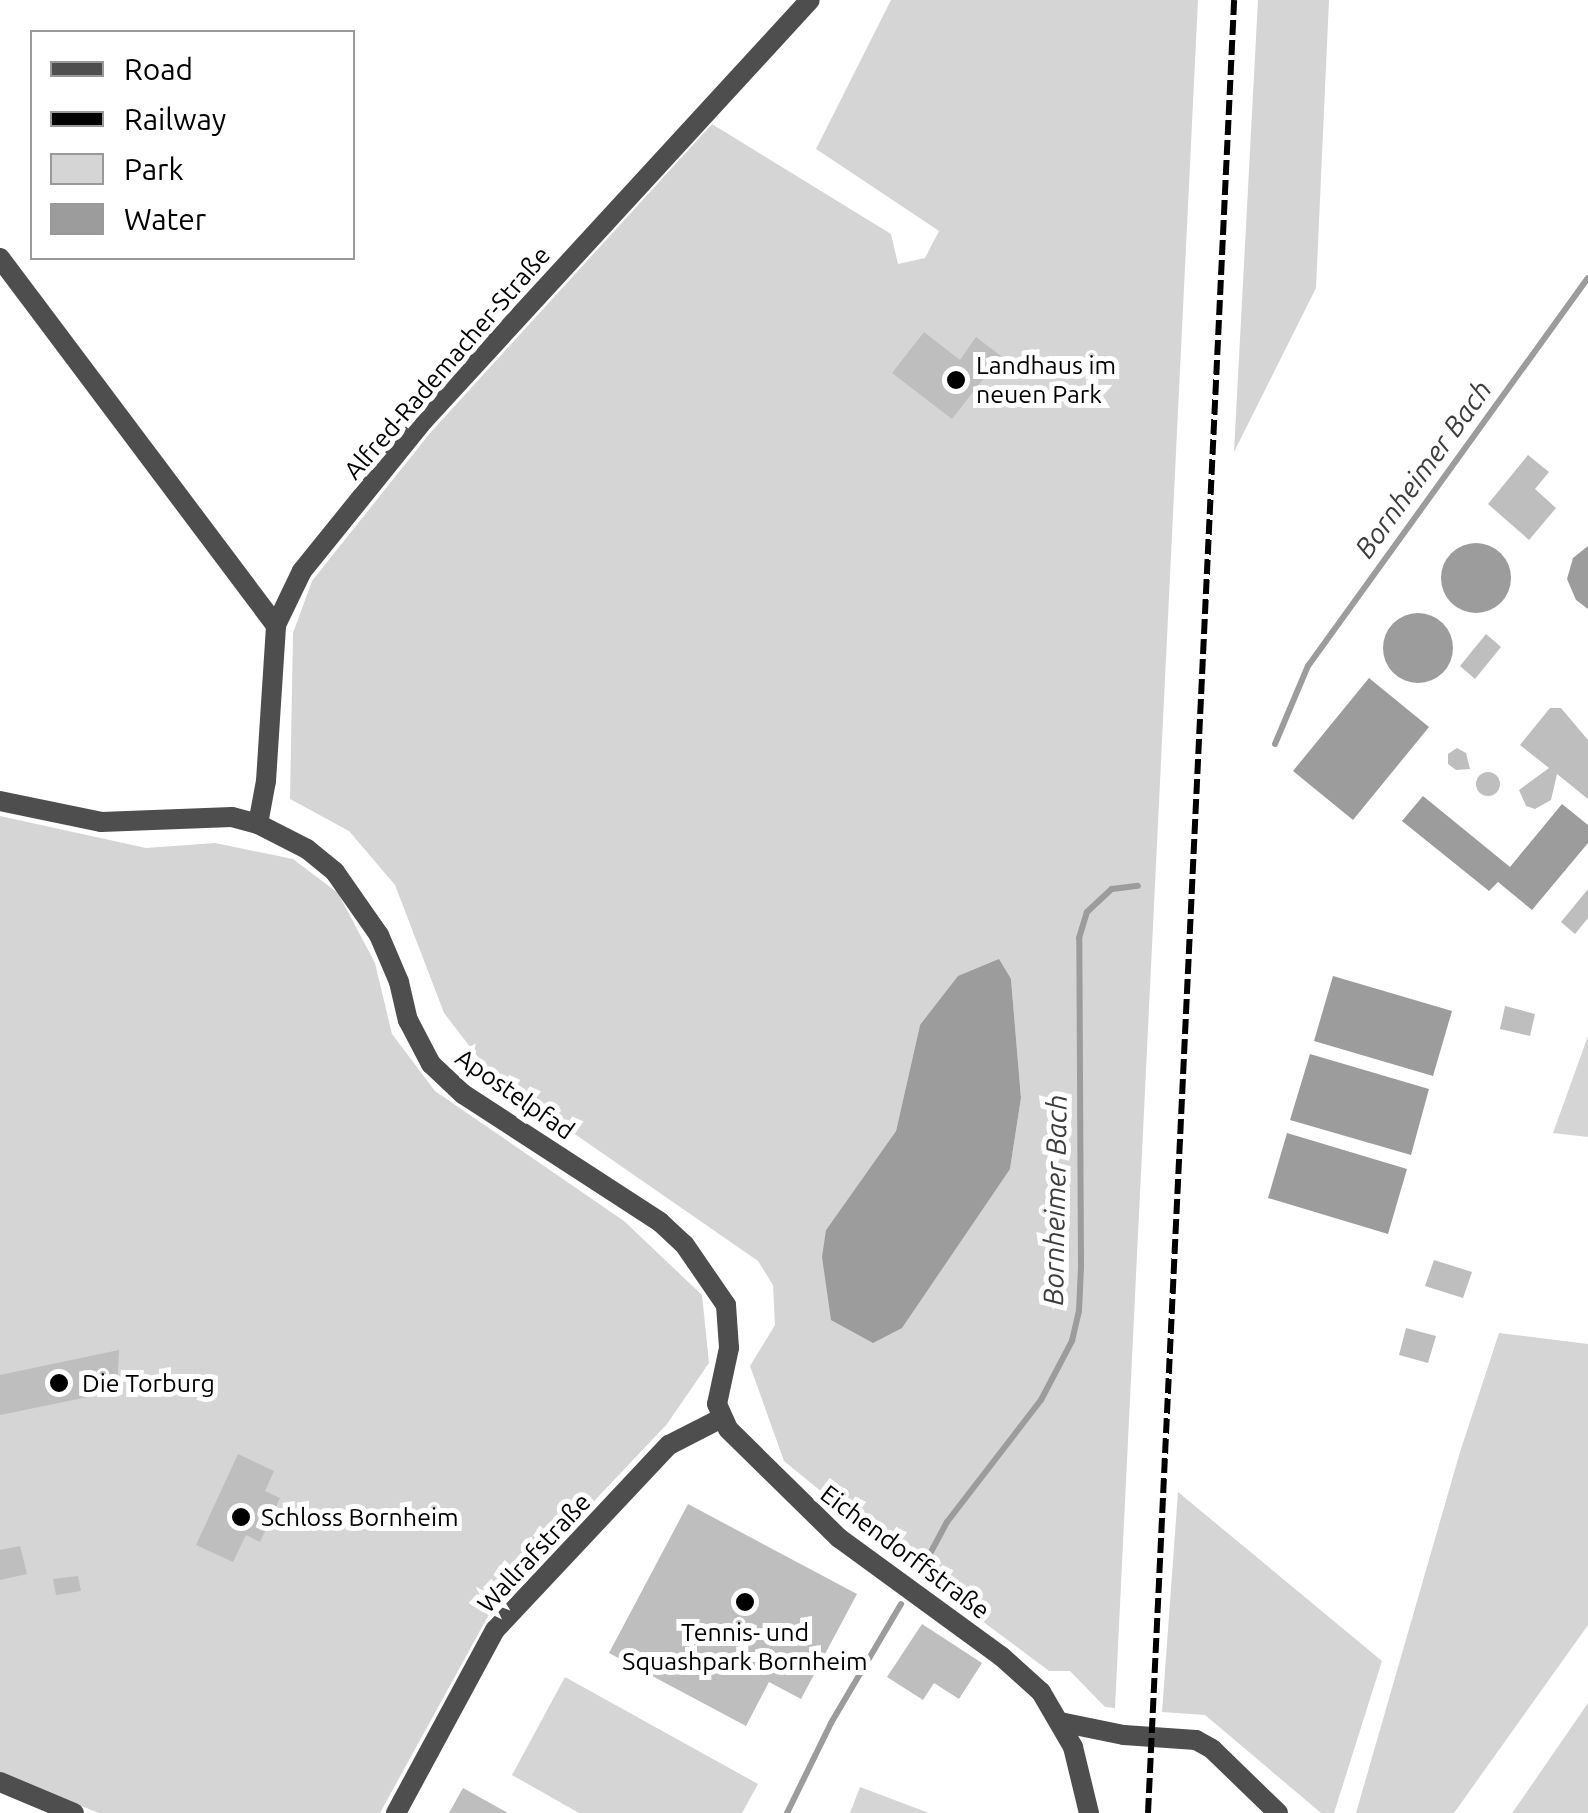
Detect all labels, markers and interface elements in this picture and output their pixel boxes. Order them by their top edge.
legend [30,30,355,260]
text: Road [124,52,193,86]
text: Railway [124,102,226,136]
text: Park [124,152,184,186]
text: Water [124,202,206,236]
street label: Alfred-Rademacher-Straße [338,240,556,486]
place label: Landhaus im neuen Park [976,351,1116,410]
marker: Landhaus im neuen Park [945,369,967,391]
water label: Bornheimer Bach [1347,374,1499,564]
street label: Apostelpfad [450,1042,580,1146]
water label: Bornheimer Bach [1036,1094,1074,1306]
place label: Die Torburg [82,1368,215,1398]
marker: Die Torburg [46,1370,72,1396]
street label: Eichendorffstraße [815,1479,995,1625]
street label: Wallrafstraße [471,1487,597,1619]
place label: Schloss Bornheim [261,1502,459,1532]
marker: Schloss Bornheim [230,1506,252,1528]
marker: Tennis- und Squashpark Bornheim [734,1591,756,1613]
place label: Tennis- und Squashpark Bornheim [622,1618,868,1677]

